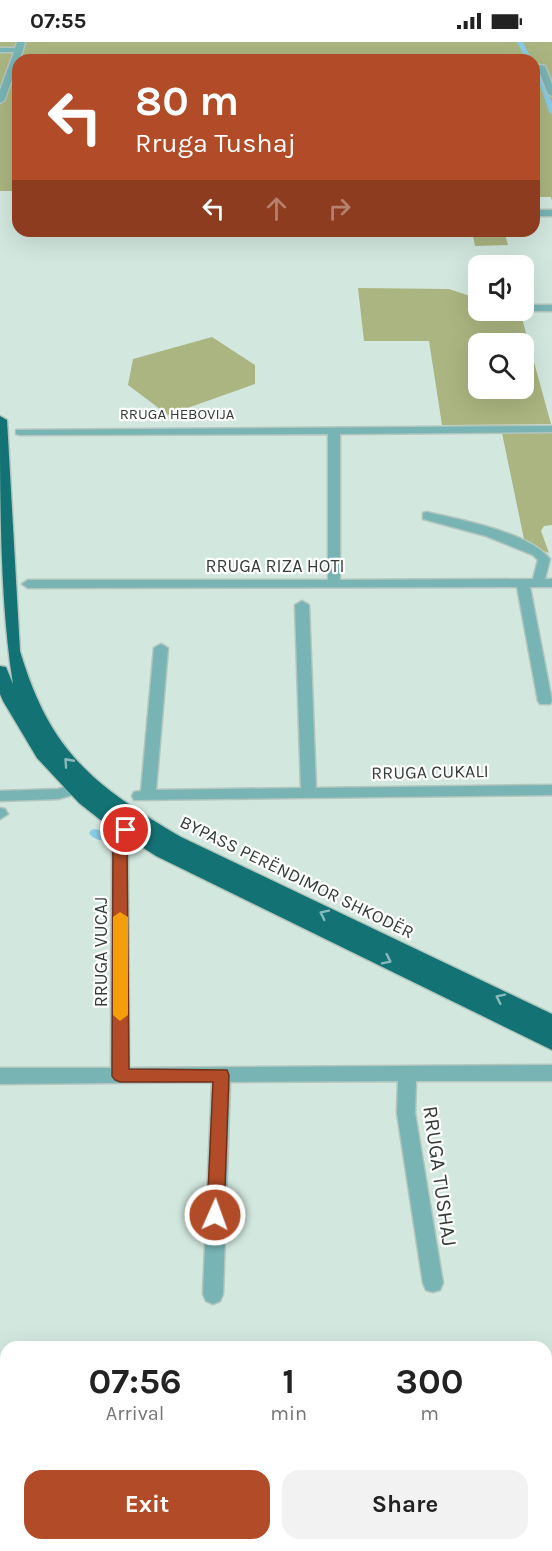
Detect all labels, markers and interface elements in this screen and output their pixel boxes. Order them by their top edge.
text: 07:55 [30,8,86,34]
text: 80 m [135,76,239,126]
icon: left [36,78,114,156]
text: Rruga Tushaj [135,127,296,159]
icon: left [197,192,230,225]
icon: ahead [260,192,293,225]
icon: right [323,192,356,225]
map controls [468,255,534,399]
button: sound [468,255,534,321]
button: search [468,333,534,399]
street label: RRUGA HEBOVIJA [120,405,235,423]
street label: RRUGA RIZA HOTI [205,555,345,577]
one-way arrow [64,758,75,769]
street label: RRUGA CUKALI [371,760,489,784]
pin [100,804,151,855]
street label: BYPASS PERËNDIMOR SHKODËR [176,811,418,943]
icon: arrive [109,813,142,846]
street label: RRUGA VUCAJ [90,897,112,1007]
one-way arrow [319,909,330,921]
one-way arrow [381,953,392,965]
one-way arrow [495,994,506,1006]
street label: RRUGA TUSHAJ [418,1104,462,1248]
position arrow [183,1183,247,1247]
text: 07:56 [89,1360,182,1402]
text: 1 [282,1360,295,1402]
text: 300 [396,1360,463,1402]
text: Arrival [106,1402,164,1425]
text: min [270,1402,307,1425]
text: m [420,1402,439,1425]
button: Exit [24,1470,270,1539]
button: Share [282,1470,528,1539]

